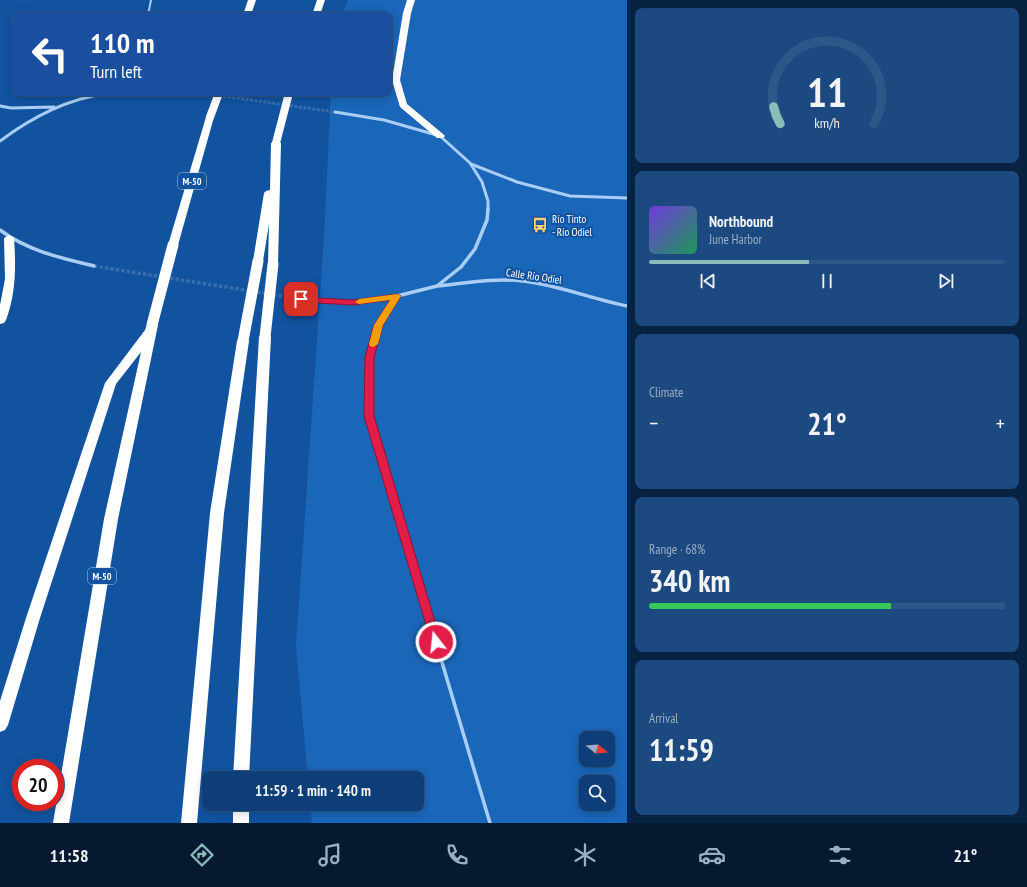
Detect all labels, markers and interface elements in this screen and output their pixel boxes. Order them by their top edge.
text: 110 m [90,24,154,61]
icon: left [24,28,76,80]
text: Turn left [90,60,142,83]
text: 11 [807,64,847,117]
text: km/h [814,112,840,131]
road number: M-50 [178,173,206,189]
place label: Río Tinto - Río Odiel [552,212,592,239]
text: Northbound [709,212,773,231]
bus stop icon: Río Tinto - Río Odiel [531,216,549,234]
text: June Harbor [709,231,762,248]
street label: Calle Río Odiel [505,265,563,287]
icon: previous [697,270,719,292]
icon: pause [816,270,838,292]
icon: next [935,270,957,292]
pin [284,282,318,316]
icon: arrive [290,288,312,310]
text: Climate [649,384,683,401]
text: 21° [807,404,847,443]
text: − [649,409,658,437]
text: + [996,409,1005,437]
text: Range · 68% [649,541,705,558]
text: 340 km [649,561,730,600]
road number: M-50 [88,568,116,584]
position arrow [415,621,457,663]
text: Arrival [649,710,678,727]
text: 11:59 [649,730,714,769]
north arrow [579,731,615,767]
map controls [579,731,615,811]
speed limit sign: 20 [12,759,64,811]
button: search [579,775,615,811]
text: 11:59 · 1 min · 140 m [255,781,371,800]
icon: directions [188,841,216,869]
icon: music [316,841,344,869]
icon: phone [443,841,471,869]
icon: climate [571,841,599,869]
icon: car [698,841,726,869]
icon: filters [826,841,854,869]
text: 11:58 [50,844,89,867]
text: 21° [953,844,977,867]

